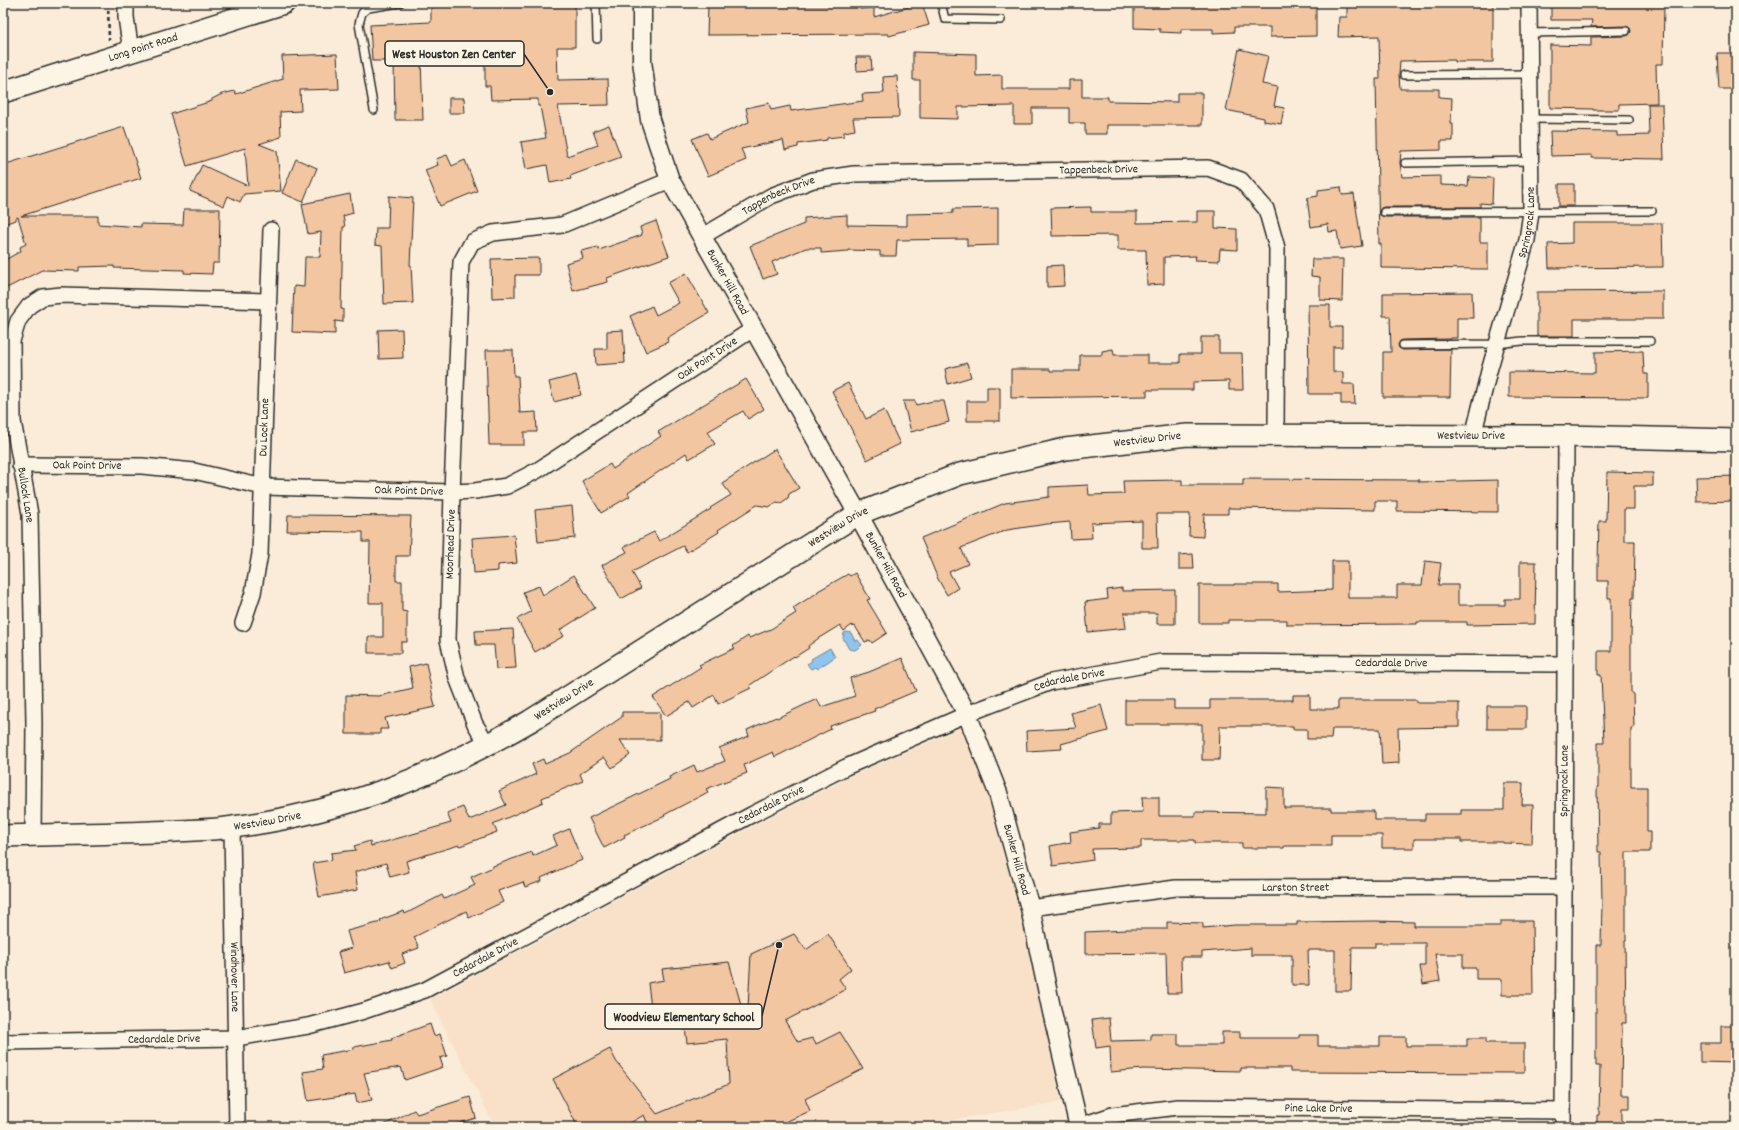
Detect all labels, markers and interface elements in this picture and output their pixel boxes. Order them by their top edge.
street label: Long Point Road [106,29,180,67]
callout: West Houston Zen Center [385,41,524,66]
text: West Houston Zen Center [392,46,517,65]
street label: Tappenbeck Drive [1059,161,1138,179]
street label: Tappenbeck Drive [739,172,817,220]
street label: Springrock Lane [1514,187,1540,260]
street label: Bunker Hill Road [702,246,753,318]
street label: Oak Point Drive [674,333,741,385]
street label: Du Lock Lane [255,398,274,457]
street label: Westview Drive [1113,427,1182,452]
street label: Westview Drive [1437,427,1505,444]
street label: Oak Point Drive [52,457,122,474]
street label: Bullock Lane [12,466,38,524]
street label: Oak Point Drive [374,481,444,500]
street label: Westview Drive [805,502,871,552]
street label: Moorhead Drive [441,509,460,579]
street label: Bunker Hill Road [861,529,911,601]
street label: Cedardale Drive [1355,654,1427,672]
street label: Cedardale Drive [1031,664,1106,696]
street label: Westview Drive [531,674,597,725]
street label: Springrock Lane [1556,745,1573,817]
street label: Cedardale Drive [735,781,807,829]
street label: Westview Drive [233,807,303,835]
street label: Bunker Hill Road [998,822,1034,897]
street label: Larston Street [1262,879,1330,896]
street label: Cedardale Drive [449,933,521,982]
street label: Windhover Lane [225,942,244,1012]
callout: Woodview Elementary School [605,1004,762,1029]
text: Woodview Elementary School [614,1009,755,1028]
street label: Cedardale Drive [128,1030,200,1048]
street label: Pine Lake Drive [1285,1100,1353,1117]

